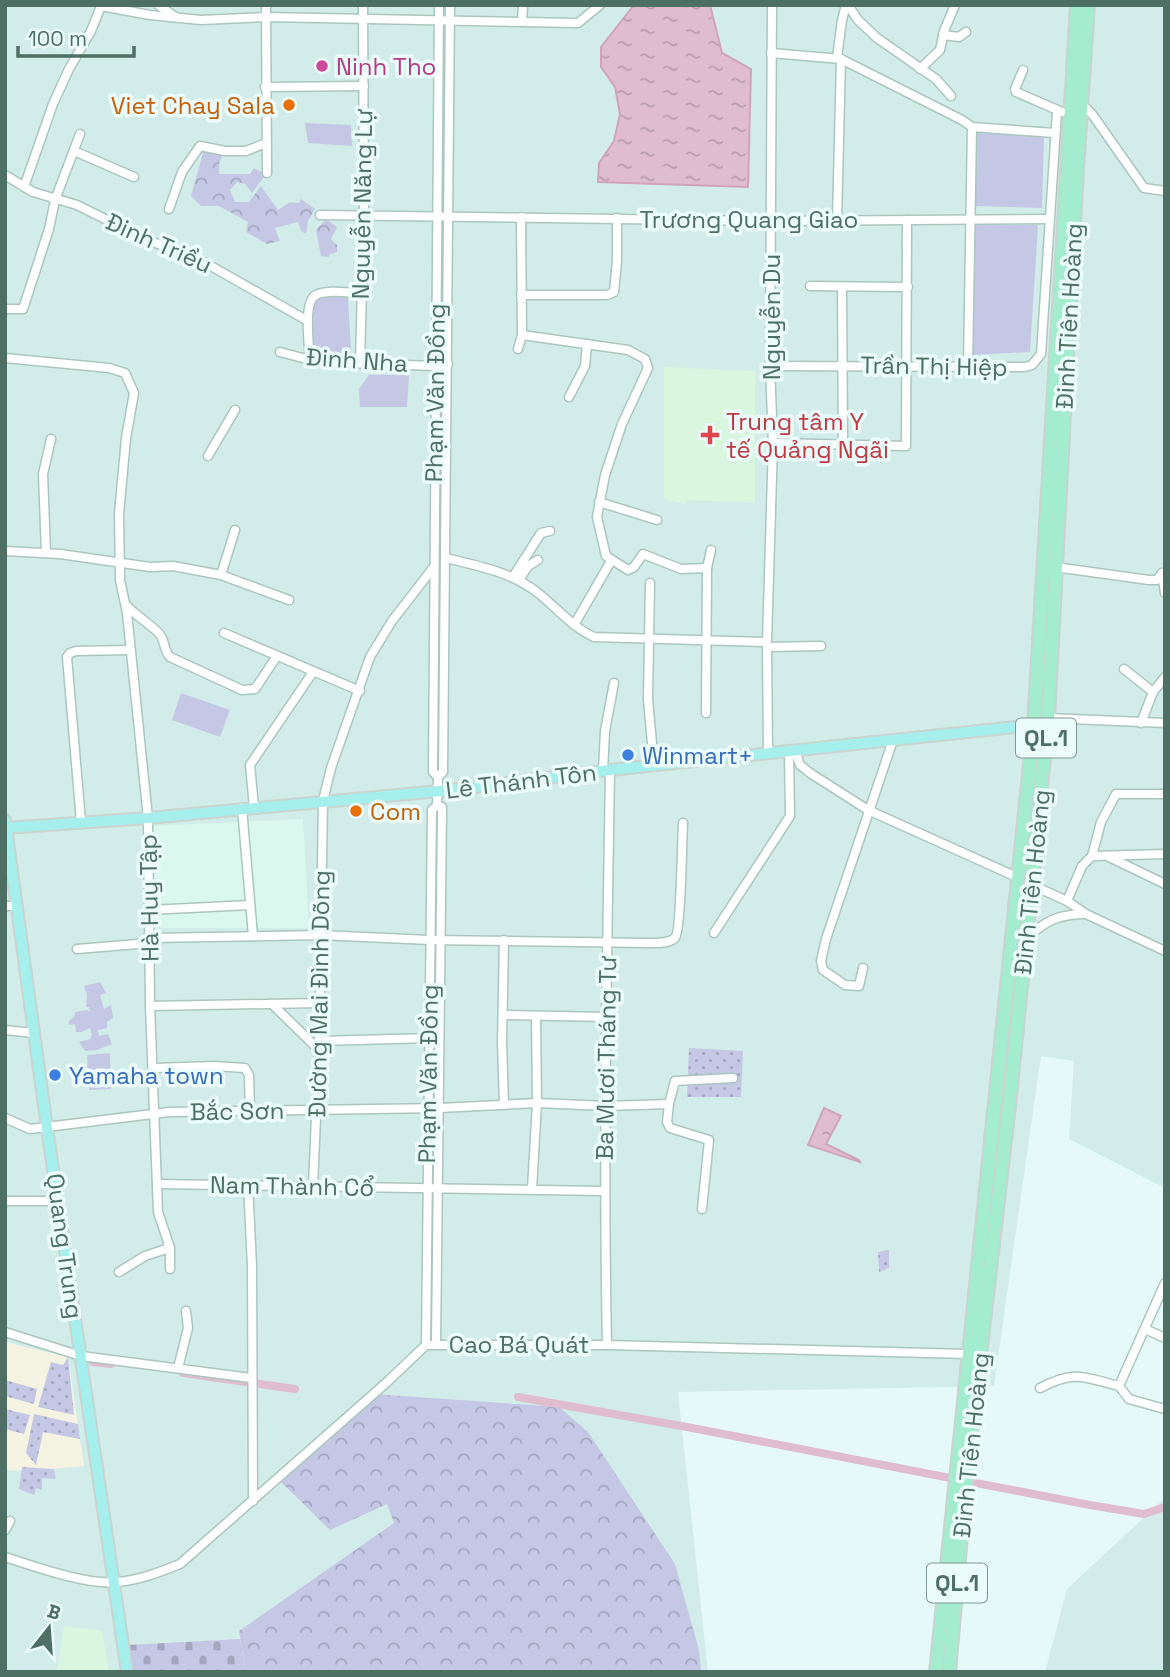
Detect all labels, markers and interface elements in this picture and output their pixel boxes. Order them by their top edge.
scale bar [18,14,133,58]
text: 100 m [28,25,87,52]
place label: Ninh Tho [336,51,436,82]
marker: Ninh Tho [314,58,330,74]
place label: Viet Chay Sala [111,90,275,121]
marker: Viet Chay Sala [281,97,297,113]
street label: Nguyễn Năng Lự [345,108,379,300]
street label: Trương Quang Giao [640,204,858,235]
street label: Đinh Triều [101,206,217,280]
street label: Đinh Tiên Hoàng [1049,222,1089,410]
street label: Nguyễn Du [756,254,787,380]
street label: Phạm Văn Đồng [418,303,452,483]
street label: Đinh Nha [305,341,409,379]
street label: Trần Thị Hiệp [860,349,1008,383]
place label: Trung tâm Y tế Quảng Ngãi [726,406,889,465]
marker: Trung tâm Y tế Quảng Ngãi [700,425,720,445]
road number: QL.1 [1016,718,1076,758]
place label: Winmart+ [642,740,753,771]
marker: Winmart+ [620,747,636,763]
street label: Lê Thánh Tôn [444,756,598,806]
street label: Đinh Tiên Hoàng [1007,788,1057,976]
place label: Com [370,796,421,827]
marker: Com [348,803,364,819]
street label: Hà Huy Tập [132,834,166,962]
street label: Đường Mai Đình Dõng [301,870,337,1118]
street label: Ba Mươi Tháng Tư [589,955,623,1161]
street label: Phạm Văn Đồng [411,984,445,1164]
place label: Yamaha town [69,1060,224,1091]
marker: Yamaha town [47,1067,63,1083]
street label: Bắc Sơn [190,1095,284,1127]
street label: Nam Thành Cổ [210,1169,375,1203]
street label: Quang Trung [39,1171,91,1321]
street label: Cao Bá Quát [449,1329,589,1360]
street label: Đinh Tiên Hoàng [946,1351,996,1539]
road number: QL.1 [927,1564,987,1602]
north arrow [14,1593,84,1663]
text: B [44,1598,64,1626]

